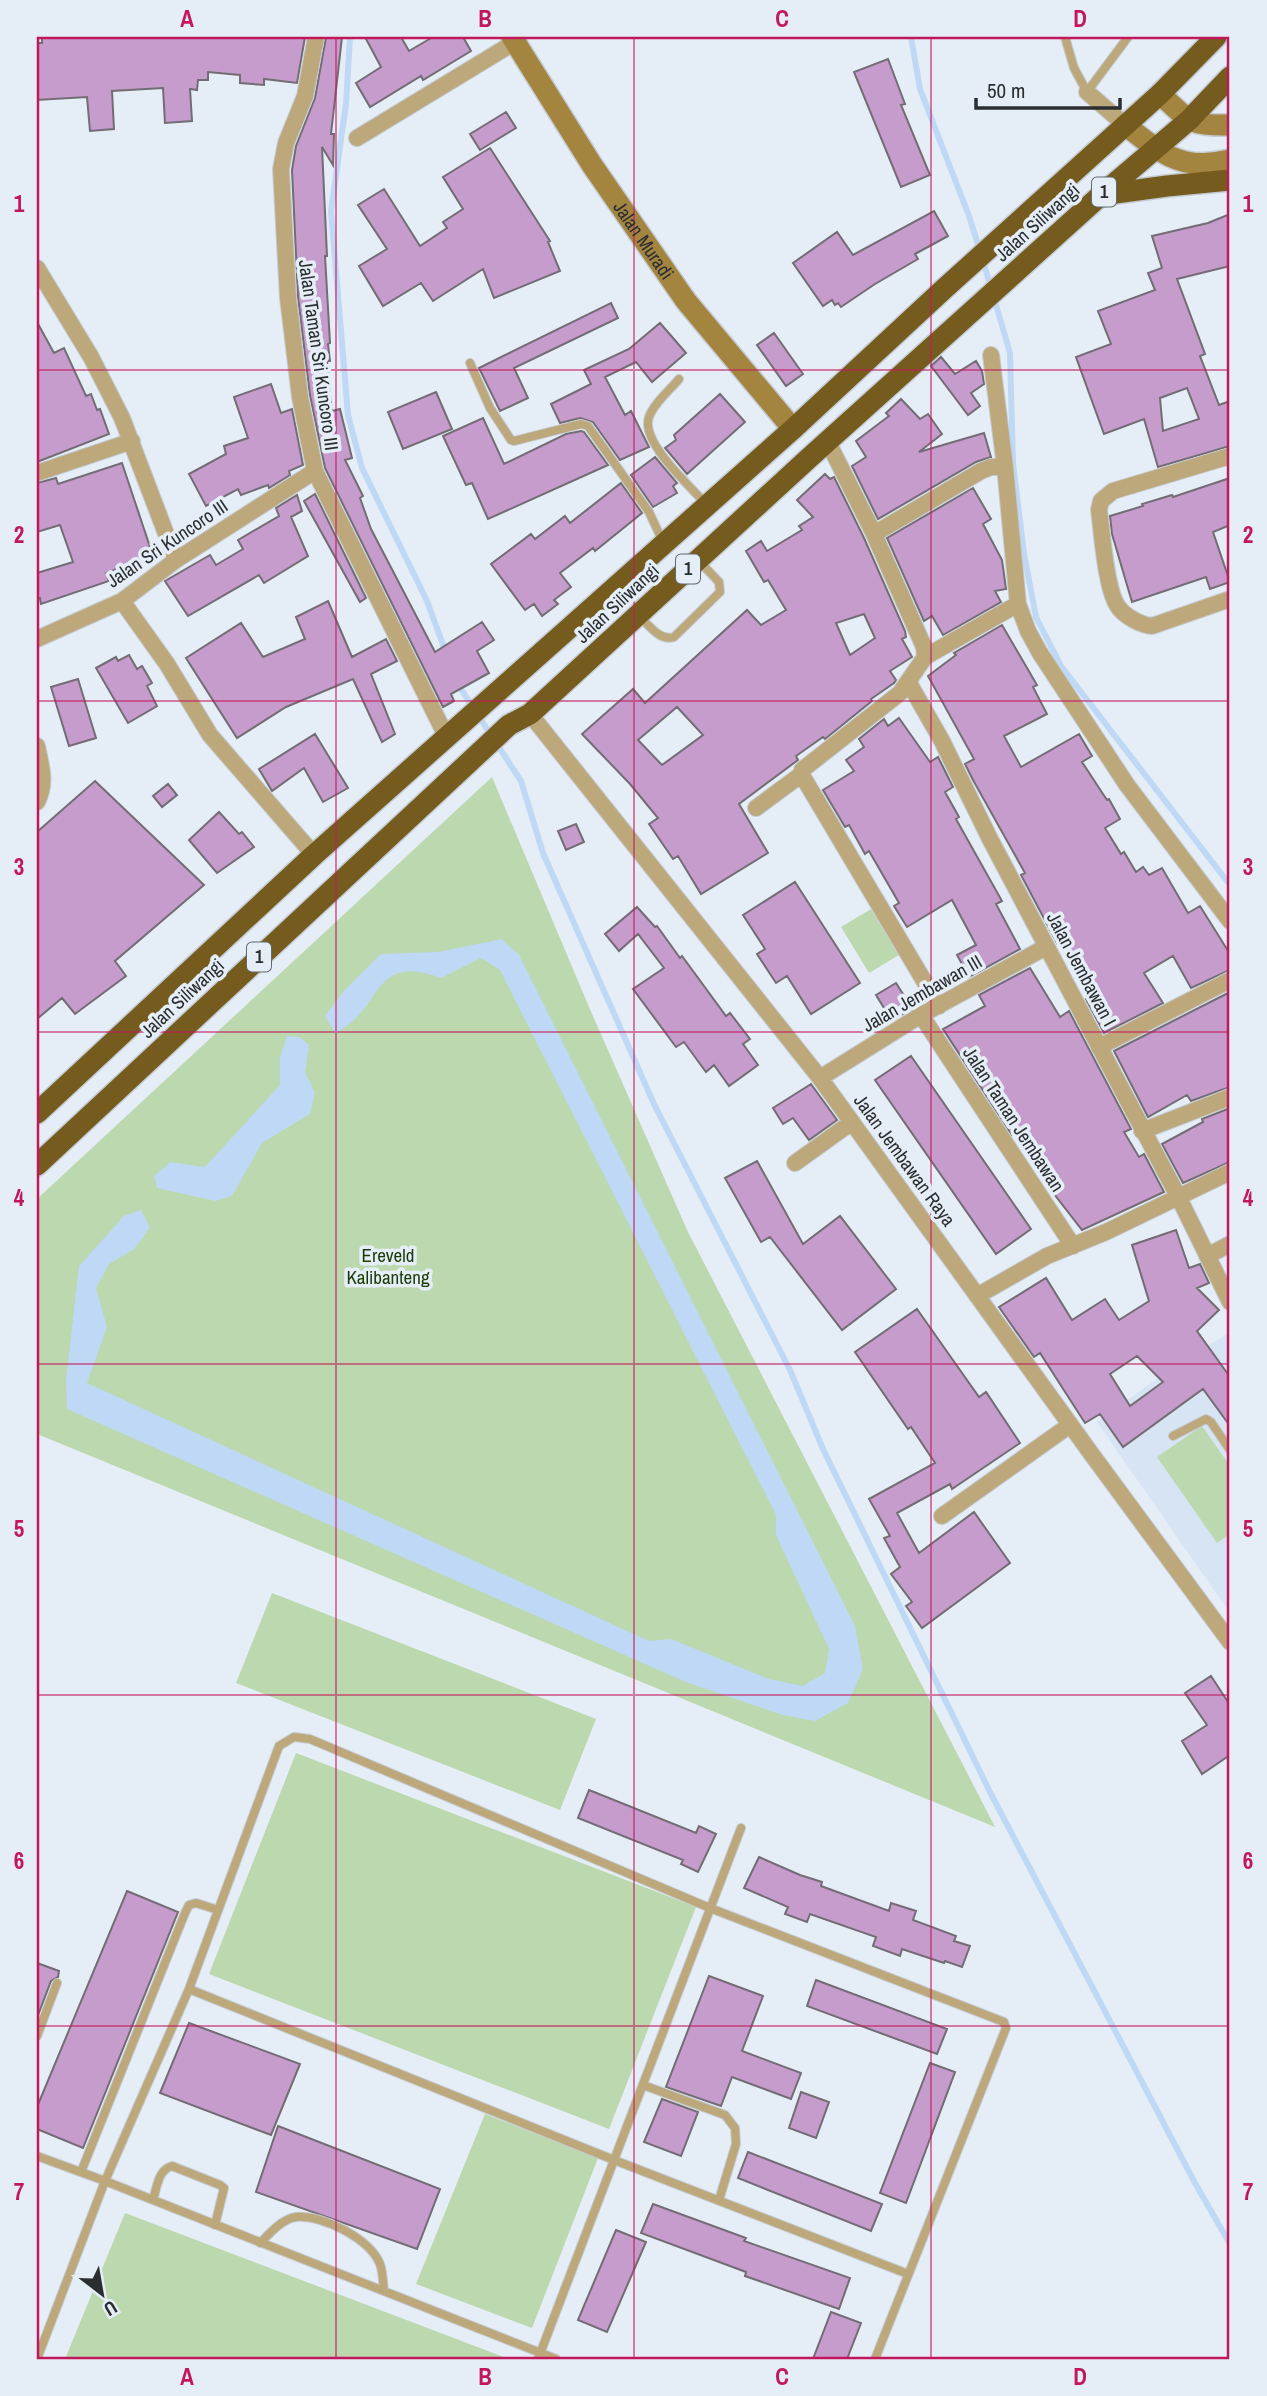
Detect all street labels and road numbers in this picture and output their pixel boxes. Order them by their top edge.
street label: Jalan Siliwangi [989,177,1085,267]
road number: 1 [1092,177,1116,206]
street label: Jalan Muradi [607,195,680,284]
street label: Jalan Taman Sri Kuncoro III [293,258,345,452]
street label: Jalan Sri Kuncoro III [101,493,233,593]
road number: 1 [676,554,700,584]
street label: Jalan Siliwangi [569,557,665,649]
street label: Jalan Jembawan I [1041,907,1123,1031]
road number: 1 [247,942,271,972]
street label: Jalan Jembawan III [857,948,987,1038]
street label: Jalan Siliwangi [134,952,230,1044]
street label: Jalan Taman Jembawan [957,1041,1071,1197]
street label: Jalan Jembawan Raya [848,1089,962,1232]

